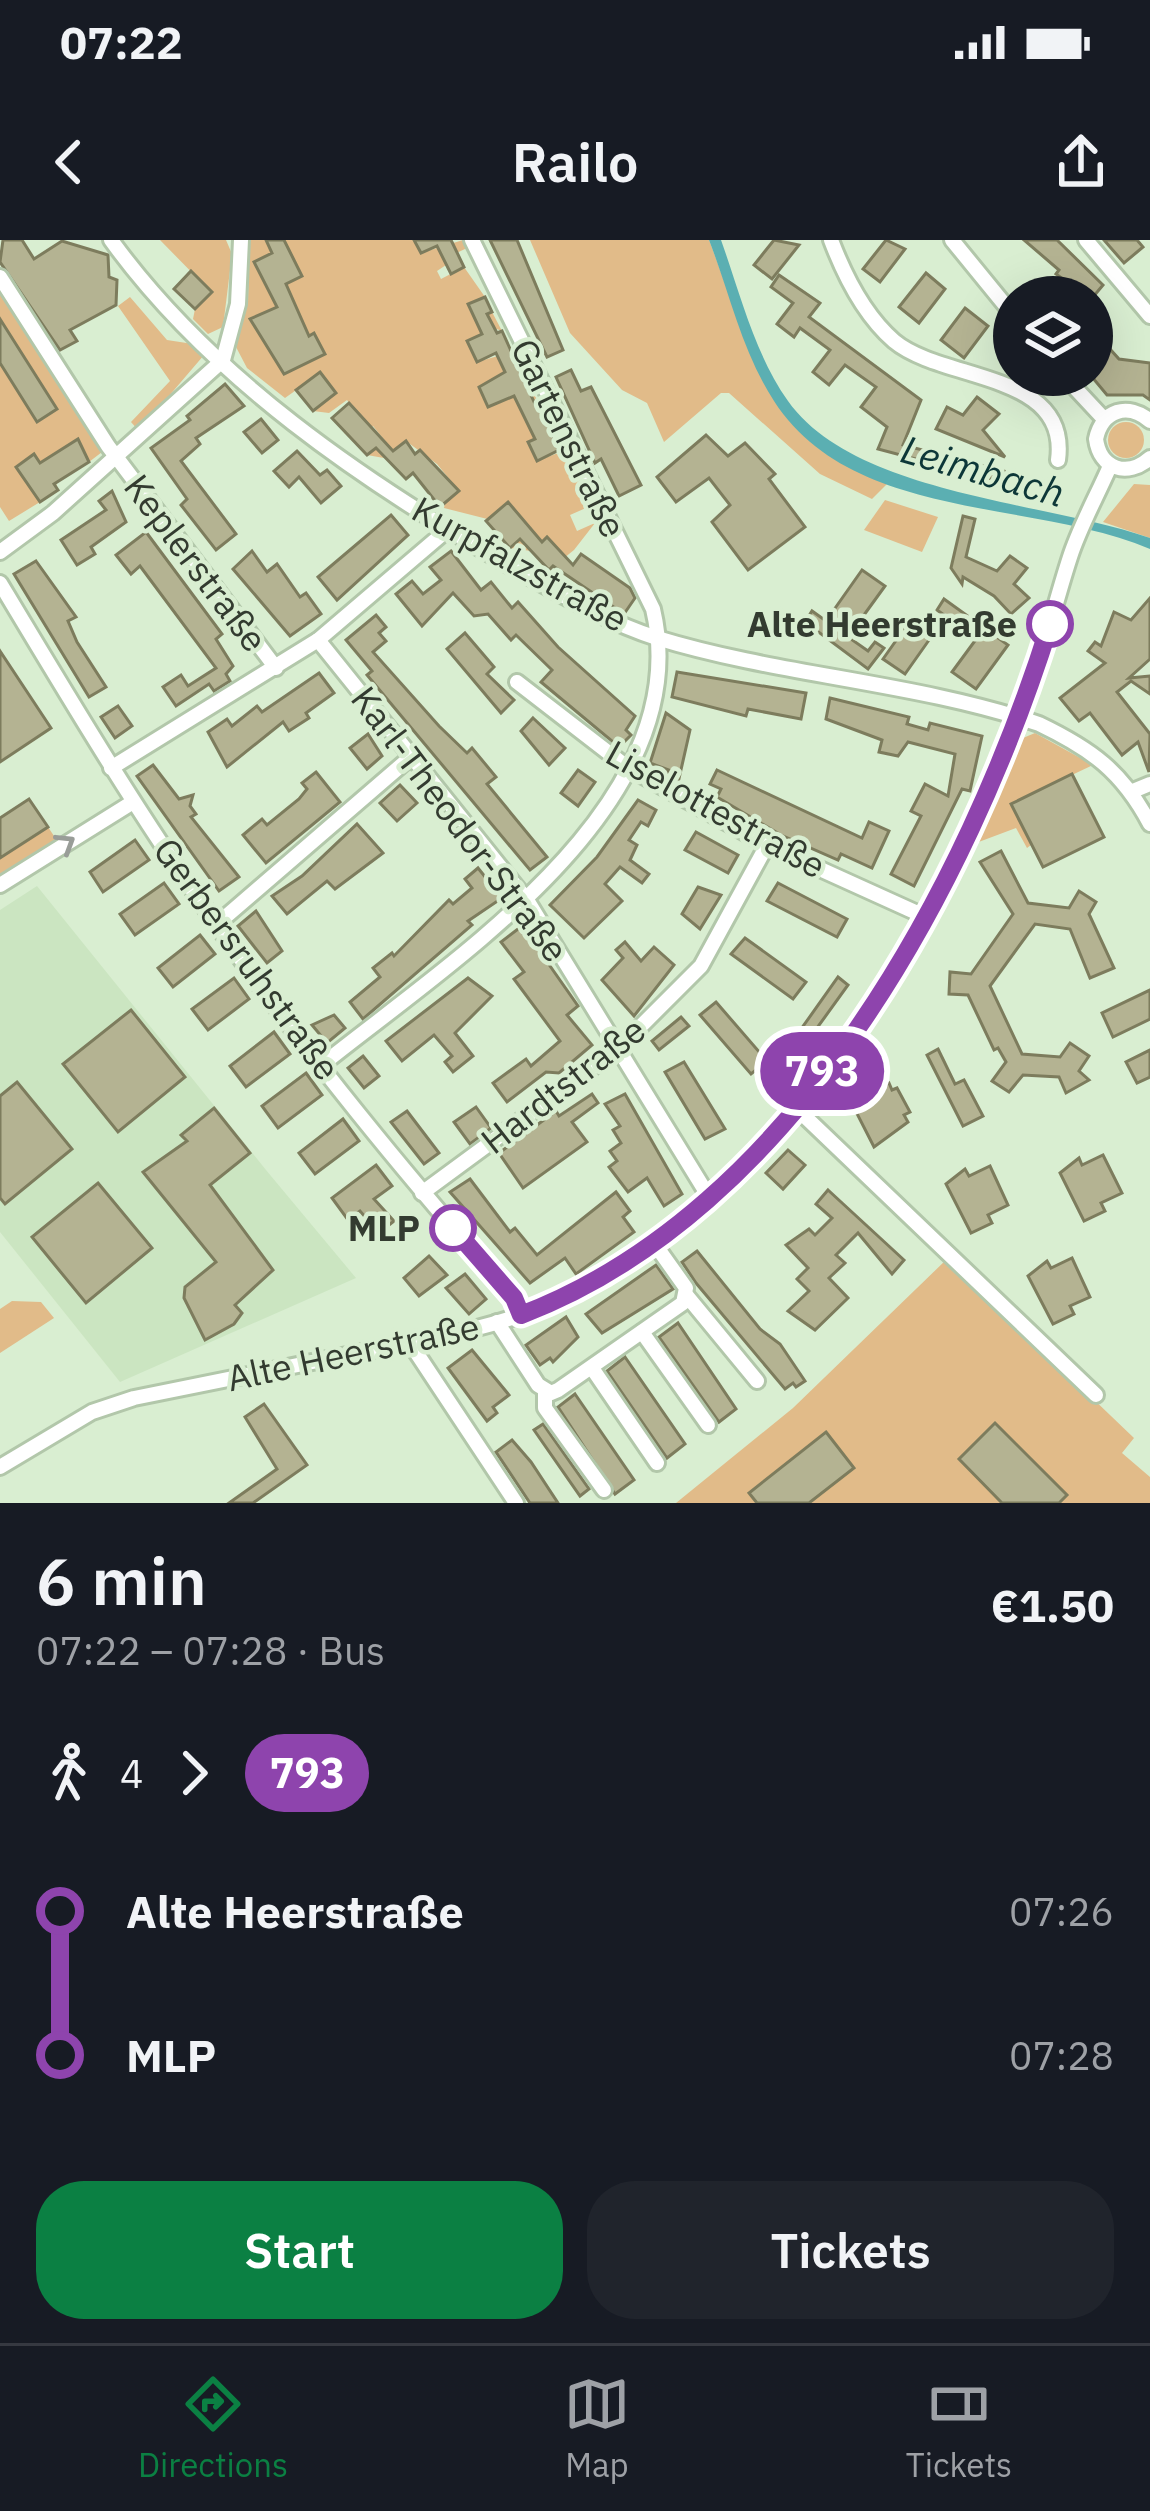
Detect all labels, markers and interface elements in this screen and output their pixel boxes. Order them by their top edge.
text: 07:22 [60,13,183,71]
text: Railo [512,127,638,197]
icon: back [36,129,102,195]
icon: share [1048,129,1114,195]
map controls [993,276,1113,396]
button: layers [993,276,1113,396]
street label: Gartenstraße [501,331,638,545]
water label: Leimbach [896,423,1071,518]
street label: Keplerstraße [114,465,278,661]
street label: Kurpfalzstraße [404,485,636,642]
place label: Alte Heerstraße [747,600,1017,647]
marker: Alte Heerstraße [1028,602,1072,646]
street label: Karl-Theodor-Straße [341,676,580,971]
street label: Liselottestraße [598,729,834,888]
street label: Gerbersruhstraße [144,828,351,1089]
one-way arrow [53,835,75,857]
street label: Hardtstraße [471,1006,654,1164]
line badge: 793 [753,1032,891,1110]
text: 793 [784,1043,860,1098]
place label: MLP [348,1204,420,1251]
marker: MLP [431,1206,475,1250]
street label: Alte Heerstraße [222,1302,483,1401]
text: 6 min [36,1537,207,1623]
text: €1.50 [991,1576,1114,1634]
text: 07:22 – 07:28 · Bus [36,1625,385,1676]
icon: walk [36,1740,102,1806]
icon: forward [161,1740,227,1806]
text: 793 [269,1745,345,1800]
text: 4 [120,1748,143,1799]
text: Alte Heerstraße [126,1882,464,1940]
text: 07:26 [1009,1886,1114,1937]
text: MLP [126,2026,216,2084]
text: 07:28 [1009,2030,1114,2081]
button: Start [36,2181,563,2319]
button: Tickets [587,2181,1114,2319]
tab: Directions [138,2371,288,2486]
tab: Map [564,2371,630,2486]
tab: Tickets [906,2371,1012,2486]

